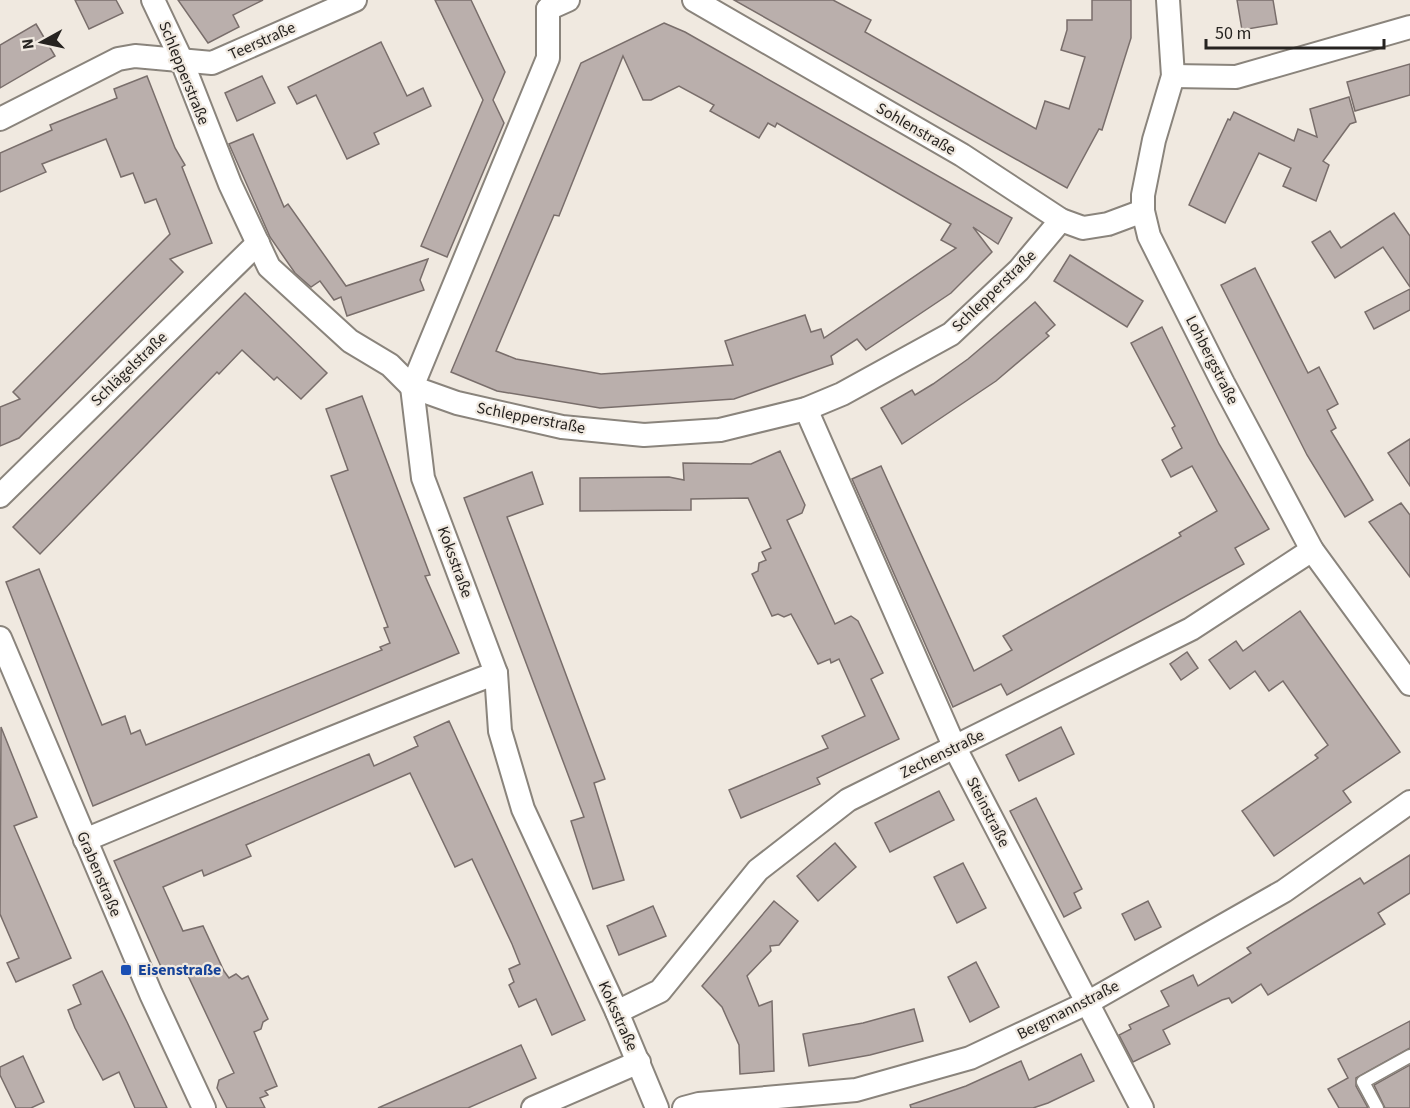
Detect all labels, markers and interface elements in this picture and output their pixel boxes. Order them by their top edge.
north arrow [12,12,72,72]
scale bar [1206,12,1384,50]
street label: Teerstraße [225,16,299,66]
street label: Schlepperstraße [153,18,215,128]
text: 50 m [1215,21,1251,46]
text: N [17,37,40,51]
street label: Sohlenstraße [872,97,960,161]
street label: Schlepperstraße [947,245,1041,337]
street label: Lohbergstraße [1180,312,1244,408]
street label: Schlägelstraße [86,327,172,411]
street label: Schlepperstraße [475,397,587,439]
street label: Koksstraße [432,523,478,601]
street label: Zechenstraße [896,724,988,784]
street label: Steinstraße [961,773,1015,851]
street label: Grabenstraße [71,828,127,920]
place label: Eisenstraße [138,959,221,981]
marker: Eisenstraße [119,963,133,977]
street label: Bergmannstraße [1013,975,1123,1045]
street label: Koksstraße [593,977,643,1055]

